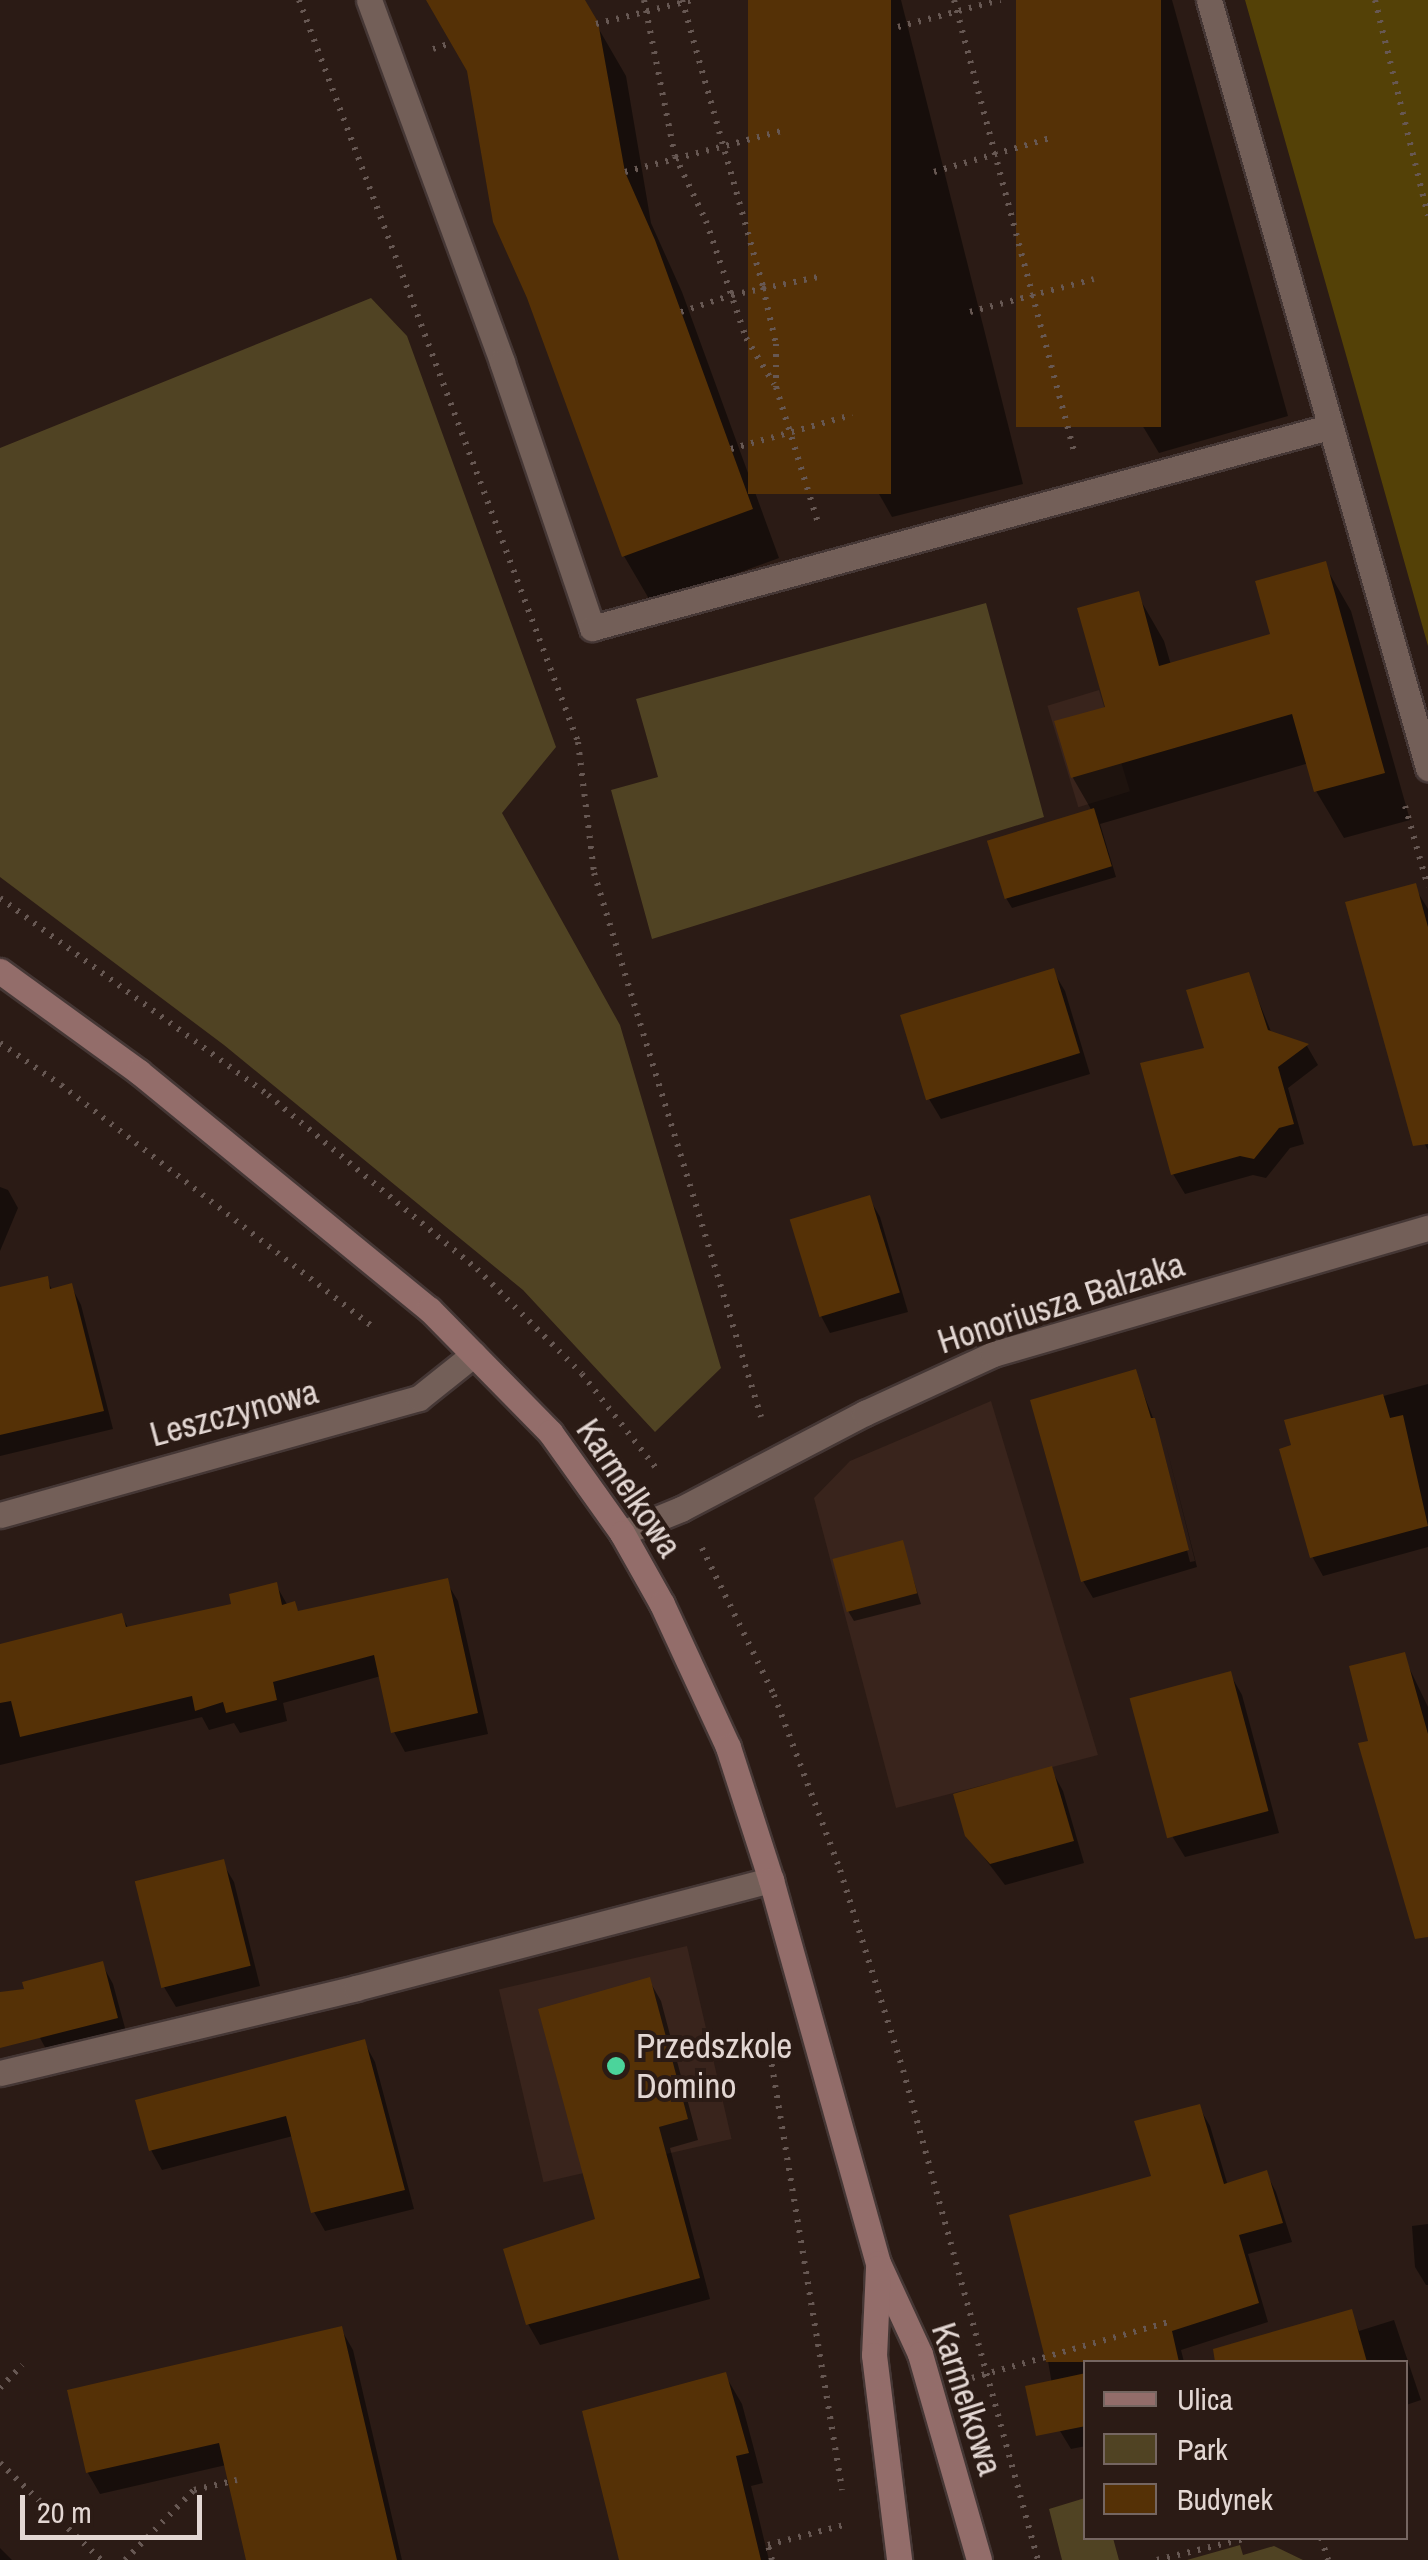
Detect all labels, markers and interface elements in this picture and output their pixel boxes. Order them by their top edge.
street label: Honoriusza Balzaka [932,1243,1190,1363]
street label: Leszczynowa [145,1370,323,1456]
street label: Karmelkowa [567,1411,691,1565]
place label: Przedszkole Domino [636,2025,792,2107]
marker: Przedszkole Domino [605,2055,627,2077]
street label: Karmelkowa [923,2317,1011,2481]
legend [1083,2360,1408,2540]
text: Ulica [1177,2379,1233,2419]
text: Park [1177,2429,1228,2469]
scale bar [25,2475,208,2537]
text: Budynek [1177,2479,1273,2519]
text: 20 m [37,2492,92,2532]

